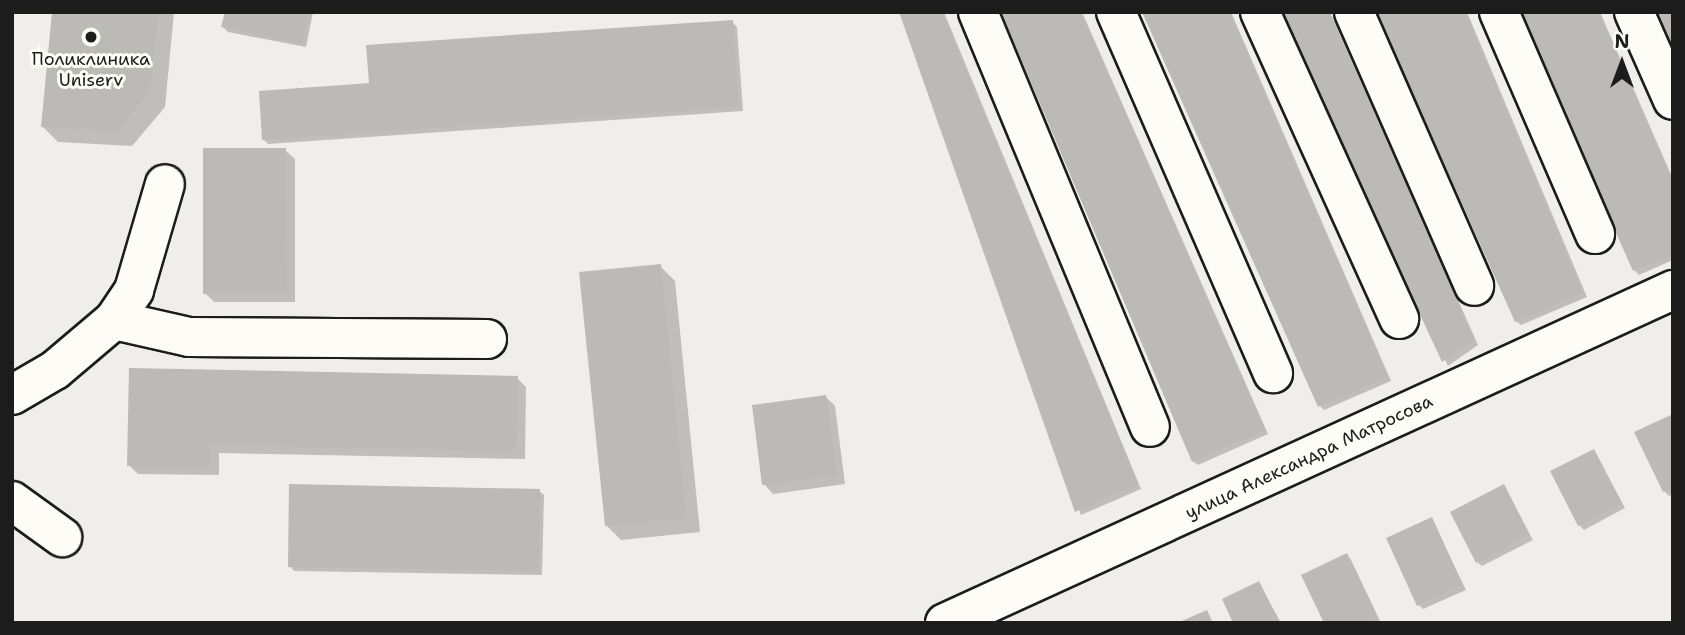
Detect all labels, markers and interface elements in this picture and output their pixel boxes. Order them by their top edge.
marker: Поликлиника Uniserv [81,27,101,47]
north arrow [1587,28,1657,98]
text: N [1614,29,1630,54]
place label: Поликлиника Uniserv [32,49,150,92]
street label: улица Александра Матросова [1182,390,1436,524]

